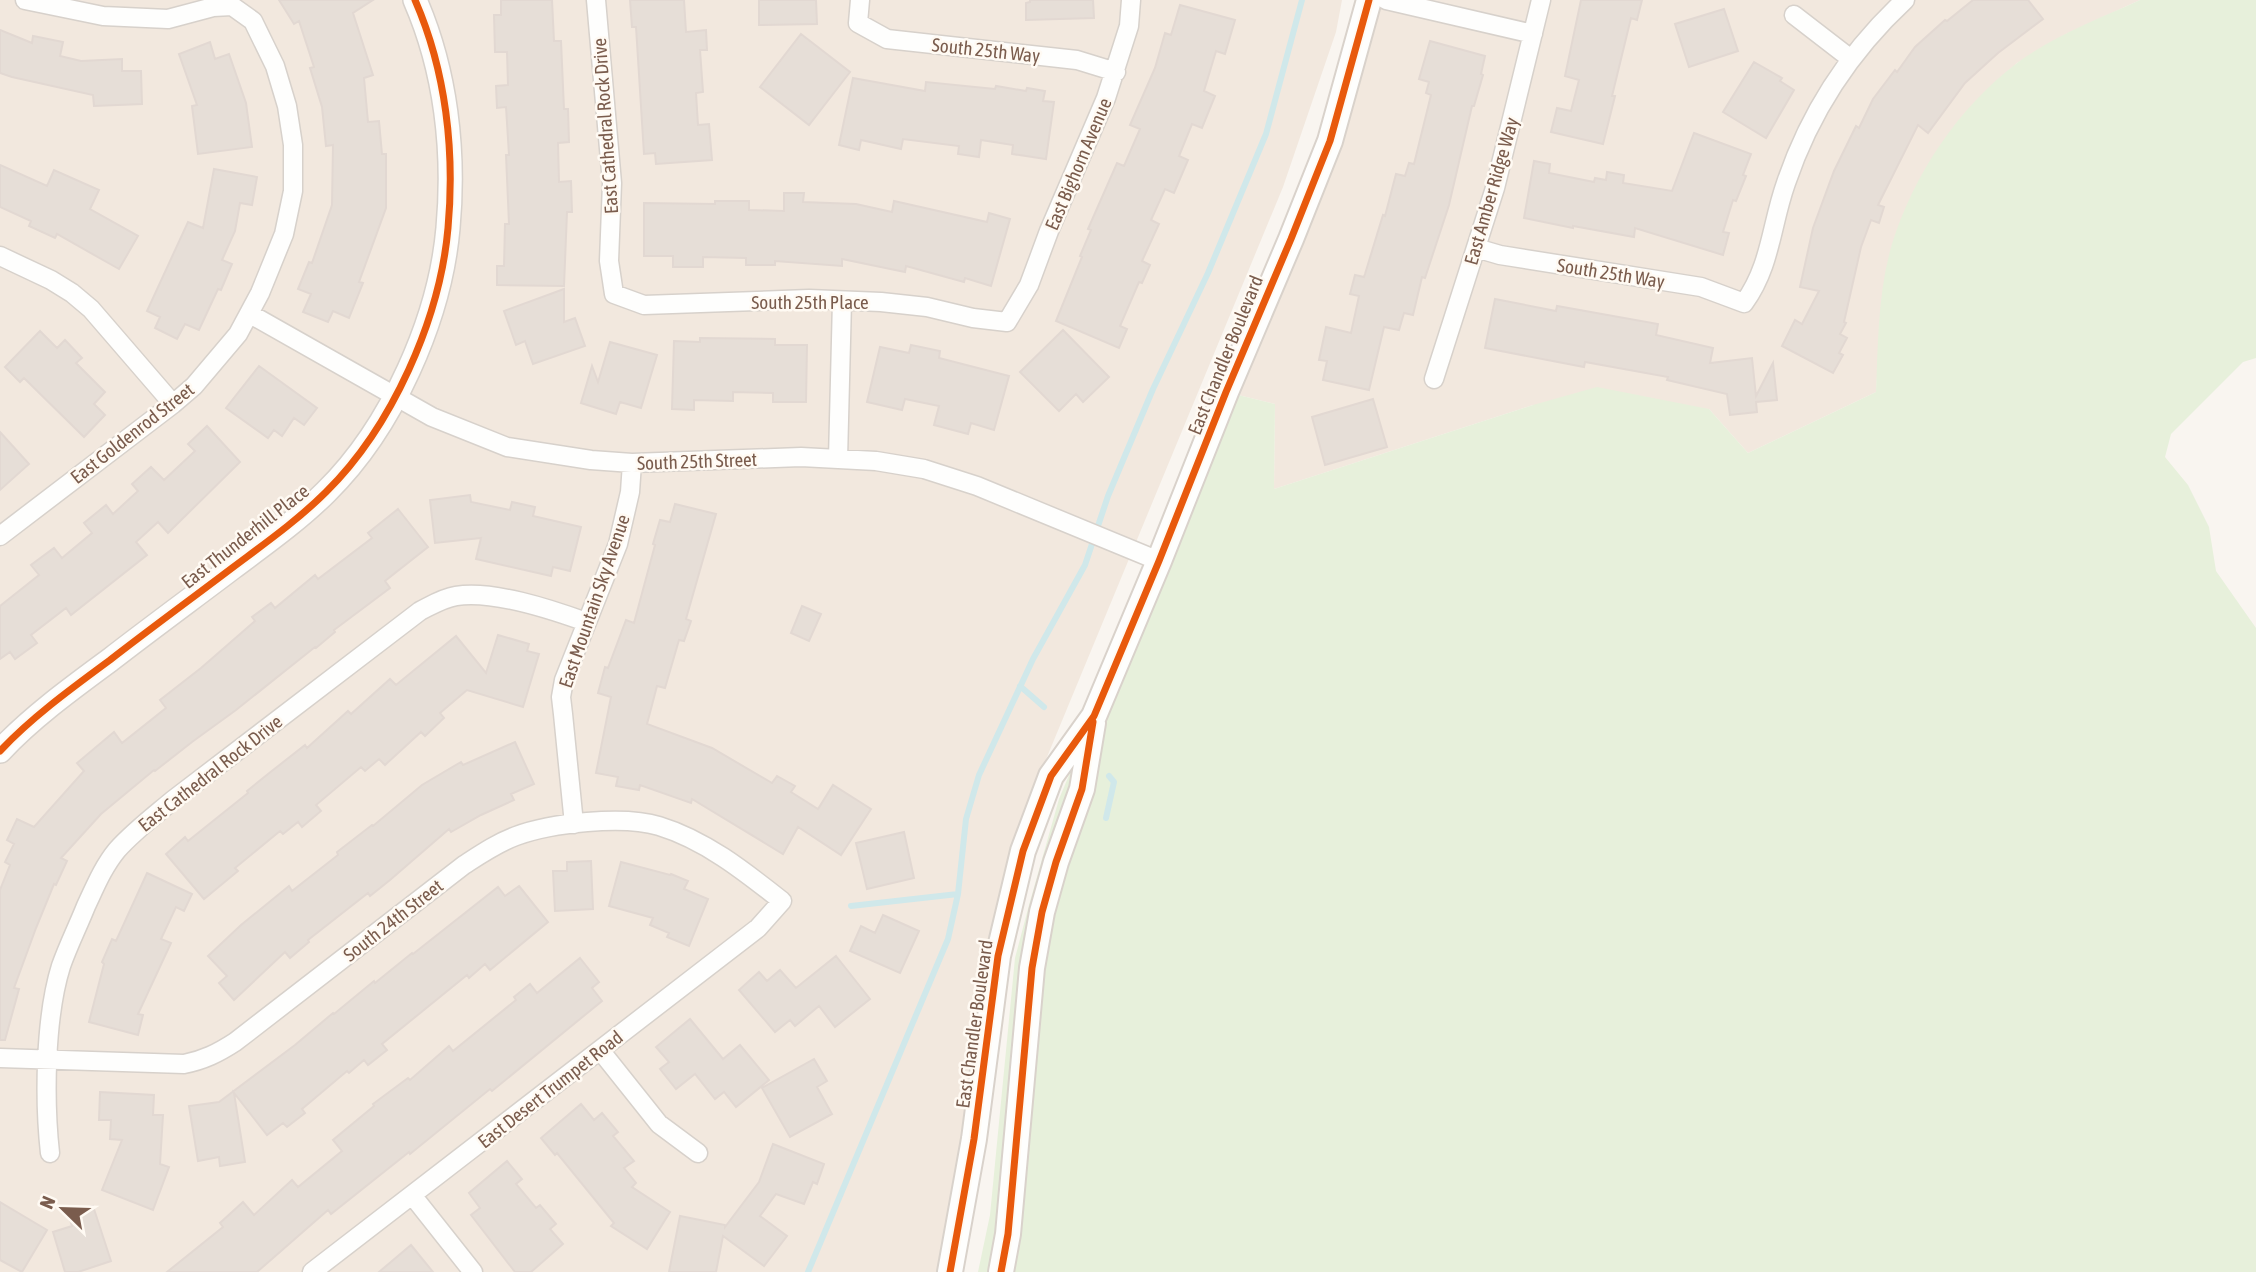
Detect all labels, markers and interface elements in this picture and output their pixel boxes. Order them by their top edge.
street label: South 25th Way [931,33,1041,67]
street label: East Cathedral Rock Drive [588,37,622,215]
street label: East Bighorn Avenue [1040,95,1116,233]
street label: East Amber Ridge Way [1459,115,1523,267]
street label: South 25th Way [1556,254,1666,292]
street label: East Chandler Boulevard [1183,272,1267,438]
street label: South 25th Place [751,291,869,313]
street label: East Goldenrod Street [66,378,198,488]
street label: South 25th Street [637,448,757,474]
street label: East Thunderhill Place [177,479,313,593]
street label: East Mountain Sky Avenue [554,512,634,690]
street label: East Cathedral Rock Drive [134,710,286,836]
street label: South 24th Street [339,874,447,966]
street label: East Chandler Boulevard [951,938,997,1110]
street label: East Desert Trumpet Road [473,1026,627,1152]
north arrow [28,1174,98,1244]
text: N [35,1193,60,1212]

